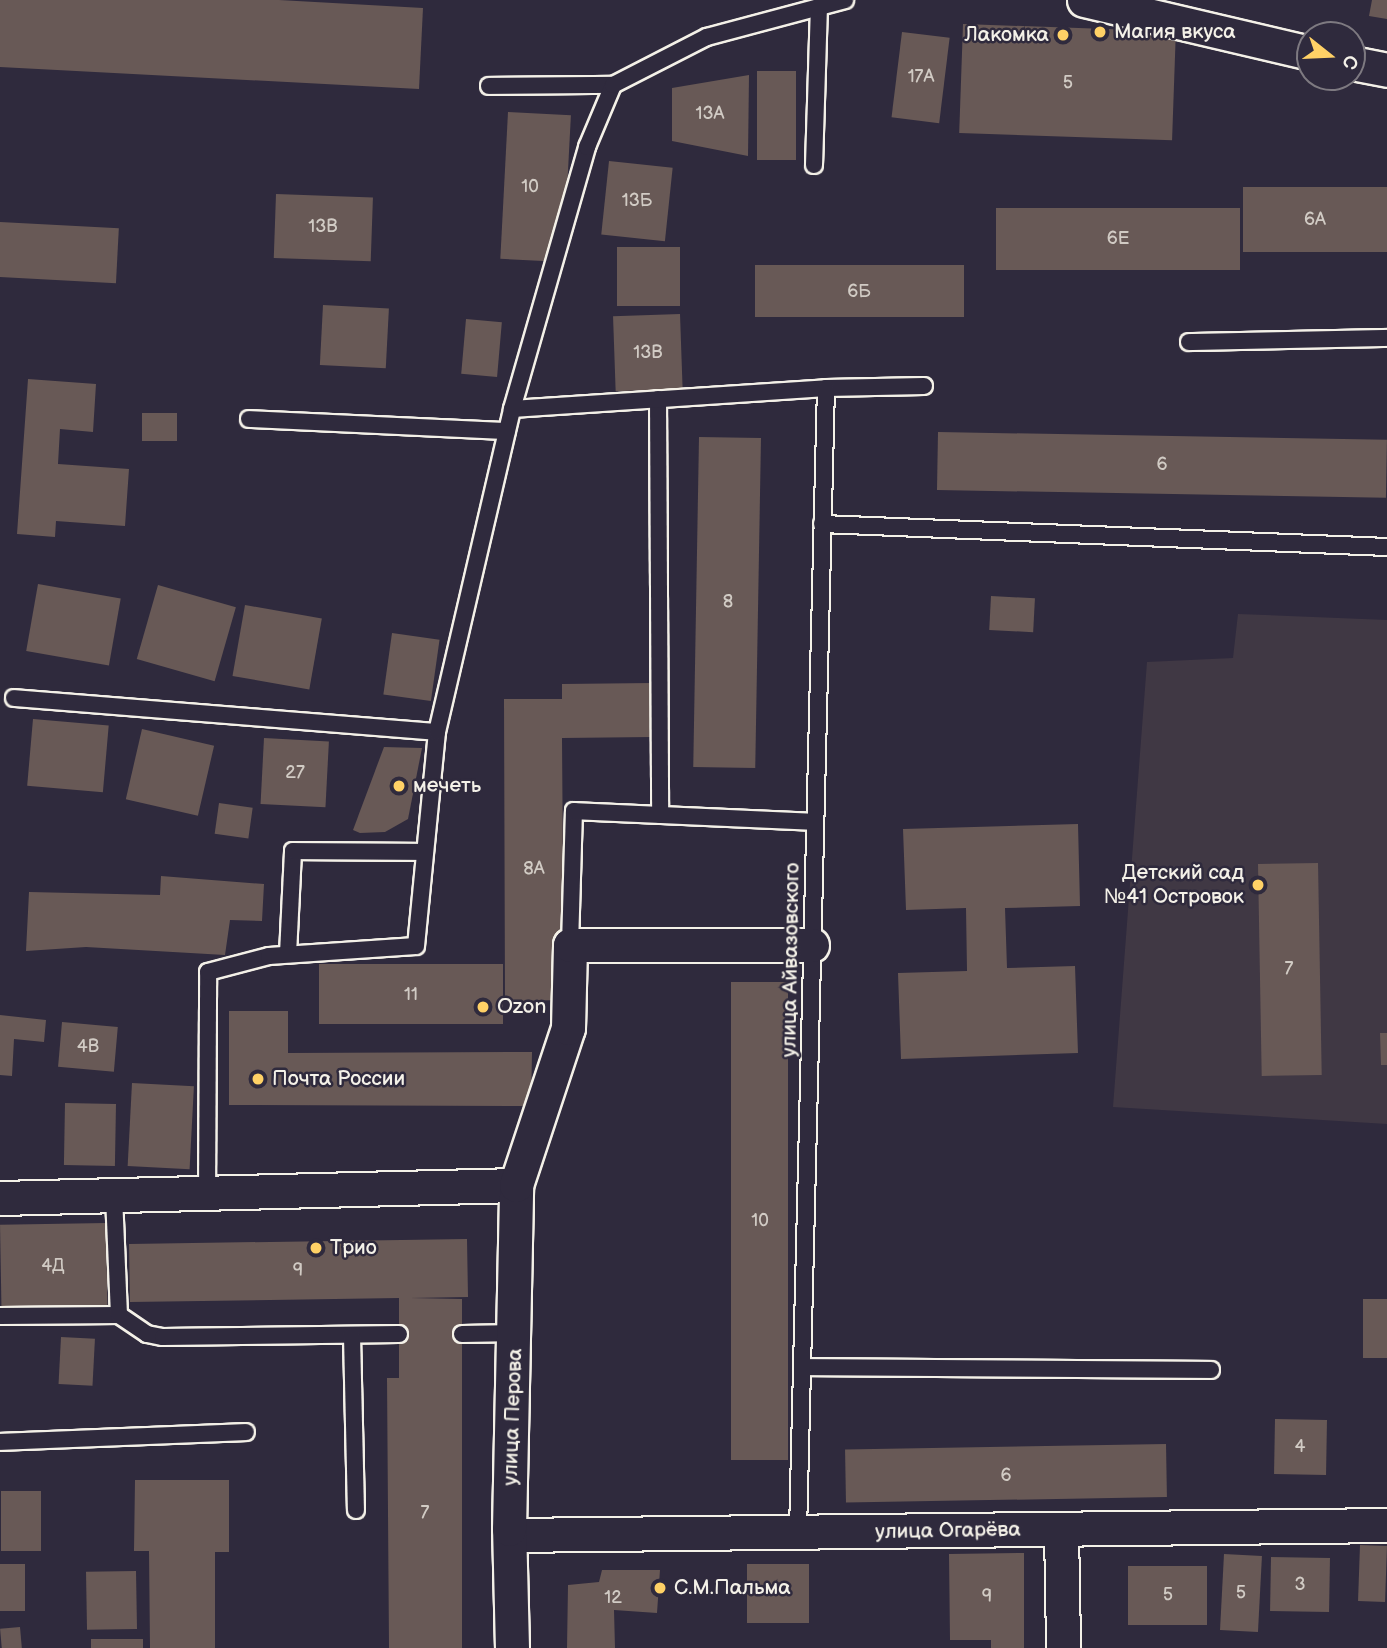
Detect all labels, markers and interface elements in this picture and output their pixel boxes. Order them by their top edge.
place label: Магия вкуса [1114,19,1236,45]
north arrow [1296,21,1366,91]
place label: Лакомка [964,22,1049,48]
marker: Магия вкуса [1092,24,1108,40]
marker: Лакомка [1055,27,1071,43]
text: С [1337,52,1363,72]
house number: 17А [908,66,934,88]
house number: 5 [1063,72,1073,94]
house number: 13А [696,103,724,125]
house number: 10 [521,176,539,198]
house number: 13Б [622,190,652,212]
house number: 6А [1304,209,1326,231]
house number: 13В [308,216,338,238]
house number: 6Е [1107,228,1129,250]
house number: 6Б [847,281,871,303]
house number: 13В [633,342,663,364]
house number: 6 [1157,454,1167,476]
house number: 8 [723,591,733,613]
house number: 27 [285,762,305,784]
place label: мечеть [413,773,481,799]
marker: мечеть [391,778,407,794]
house number: 8А [523,858,545,880]
place label: Детский сад №41 Островок [1104,860,1244,910]
street label: улица Айвазовского [777,862,805,1058]
marker: Детский сад №41 Островок [1250,877,1266,893]
house number: 7 [1285,958,1293,980]
house number: 11 [404,984,418,1006]
place label: Ozon [497,994,546,1020]
marker: Ozon [475,999,491,1015]
house number: 4В [77,1036,99,1058]
place label: Почта России [272,1066,405,1092]
marker: Почта России [250,1071,266,1087]
house number: 10 [751,1210,769,1232]
place label: Трио [330,1235,377,1261]
marker: Трио [308,1240,324,1256]
house number: 4Д [41,1255,65,1277]
house number: 9 [293,1260,303,1282]
street label: улица Перова [498,1348,528,1486]
house number: 4 [1295,1436,1305,1458]
house number: 6 [1001,1465,1011,1487]
house number: 7 [421,1502,429,1524]
street label: улица Огарёва [875,1517,1021,1545]
house number: 3 [1294,1574,1306,1596]
place label: С.М.Пальма [674,1575,791,1601]
marker: С.М.Пальма [652,1580,668,1596]
house number: 5 [1236,1582,1246,1604]
house number: 5 [1163,1584,1173,1606]
house number: 9 [982,1586,992,1608]
house number: 12 [604,1587,622,1609]

